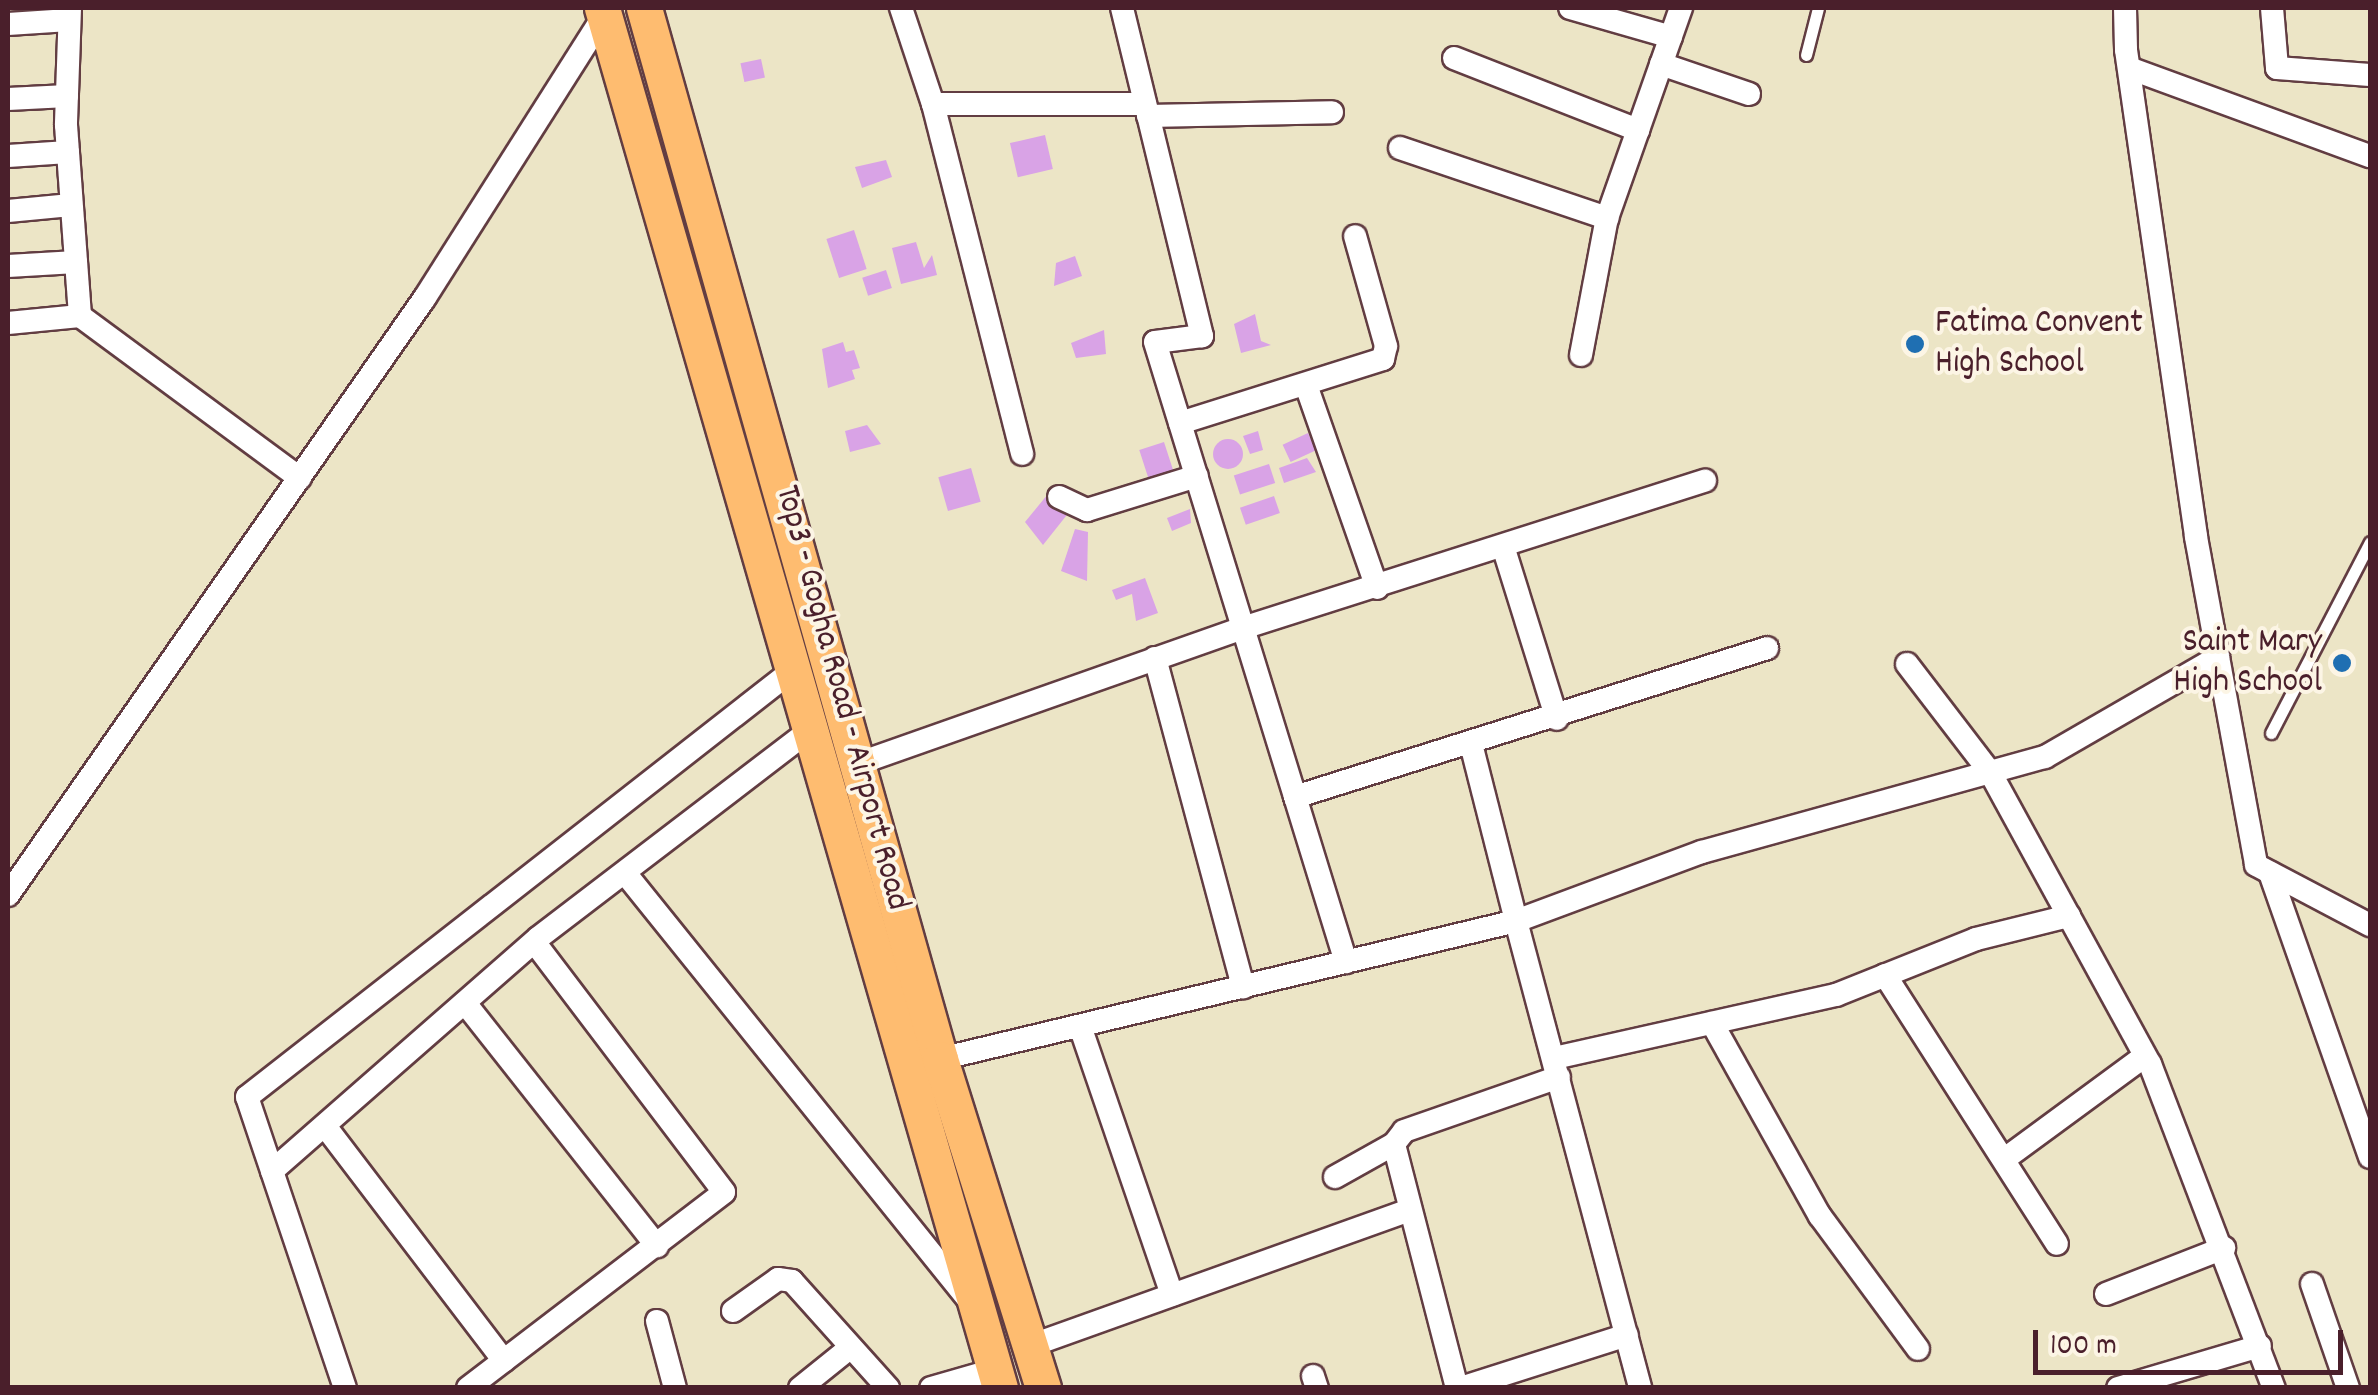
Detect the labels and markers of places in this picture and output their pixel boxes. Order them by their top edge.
place label: Fatima Convent High School [1935,303,2143,385]
marker: Fatima Convent High School [1904,333,1926,355]
place label: Saint Mary High School [2173,622,2322,704]
marker: Saint Mary High School [2331,652,2353,674]

